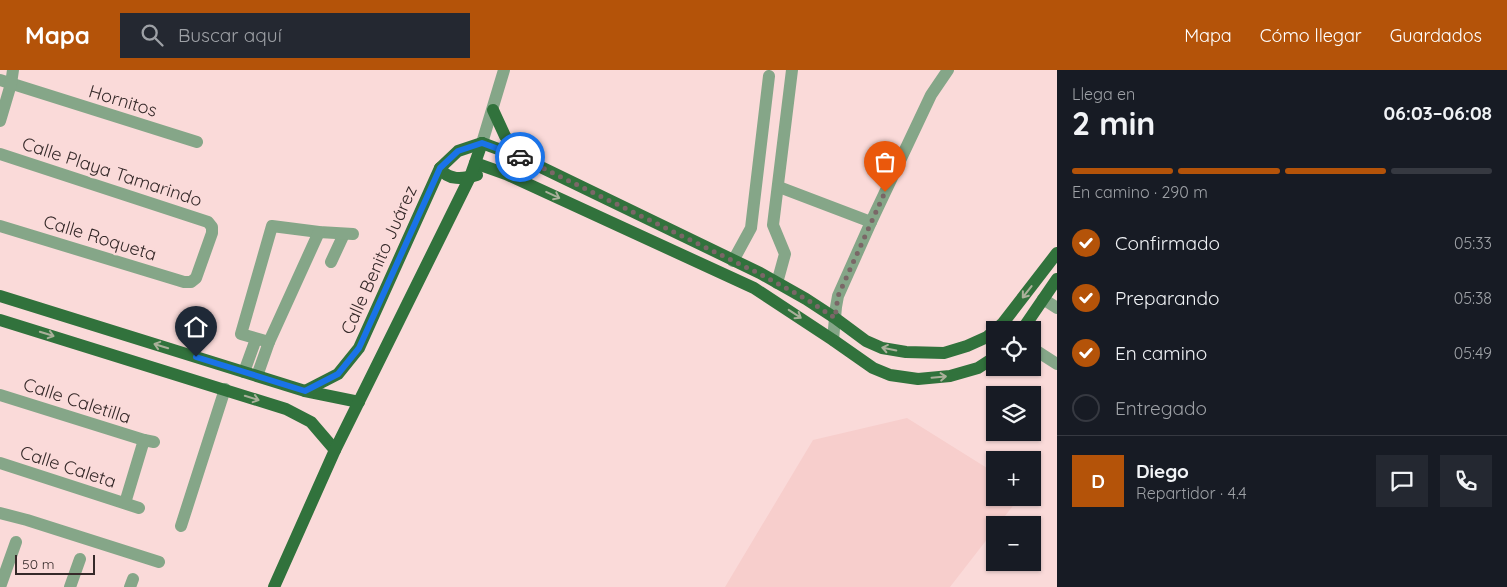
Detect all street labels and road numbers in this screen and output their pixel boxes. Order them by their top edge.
street label: Hornitos [86,79,160,122]
street label: Calle Playa Tamarindo [19,132,205,211]
street label: Calle Benito Juárez [335,182,422,338]
street label: Calle Roqueta [41,209,159,266]
street label: Calle Caletilla [20,372,134,429]
street label: Calle Caleta [17,440,119,493]

